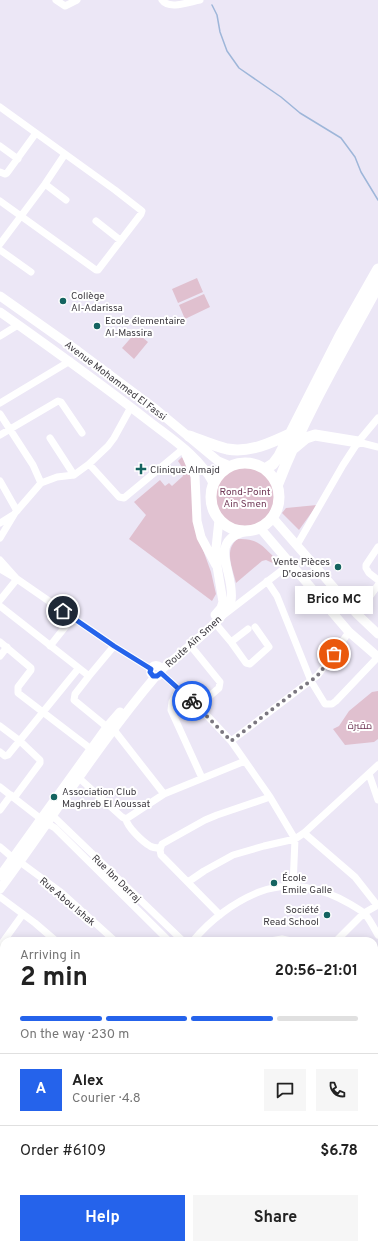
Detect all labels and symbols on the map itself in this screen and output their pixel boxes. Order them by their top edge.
place label: Collège Al-Adarissa [71,290,123,315]
marker: Collège Al-Adarissa [58,296,68,306]
place label: Ecole élementaire Al-Massira [105,315,185,340]
marker: Ecole élementaire Al-Massira [92,321,102,331]
street label: Avenue Mohammed El Fassi [62,339,169,424]
marker: Clinique Almajd [135,463,147,475]
place label: Clinique Almajd [150,464,220,477]
park label: Rond-Point Ain Smen [220,486,271,511]
place label: Vente Pièces D'ocasions [273,556,330,581]
marker: Vente Pièces D'ocasions [333,562,343,572]
callout: Brico MC [295,586,373,614]
pin [46,594,80,628]
street label: Route Aïn Smen [163,613,225,671]
pin [317,637,351,671]
courier [172,681,212,721]
park label: مقبرة [348,720,372,733]
place label: Association Club Maghreb El Aoussat [62,786,150,811]
marker: Association Club Maghreb El Aoussat [49,792,59,802]
street label: Rue Ibn Darraj [88,852,143,906]
place label: École Emile Galle [282,872,332,897]
street label: Rue Abou Ishak [36,875,98,929]
marker: École Emile Galle [269,878,279,888]
place label: Société Read School [263,904,319,929]
marker: Société Read School [322,910,332,920]

